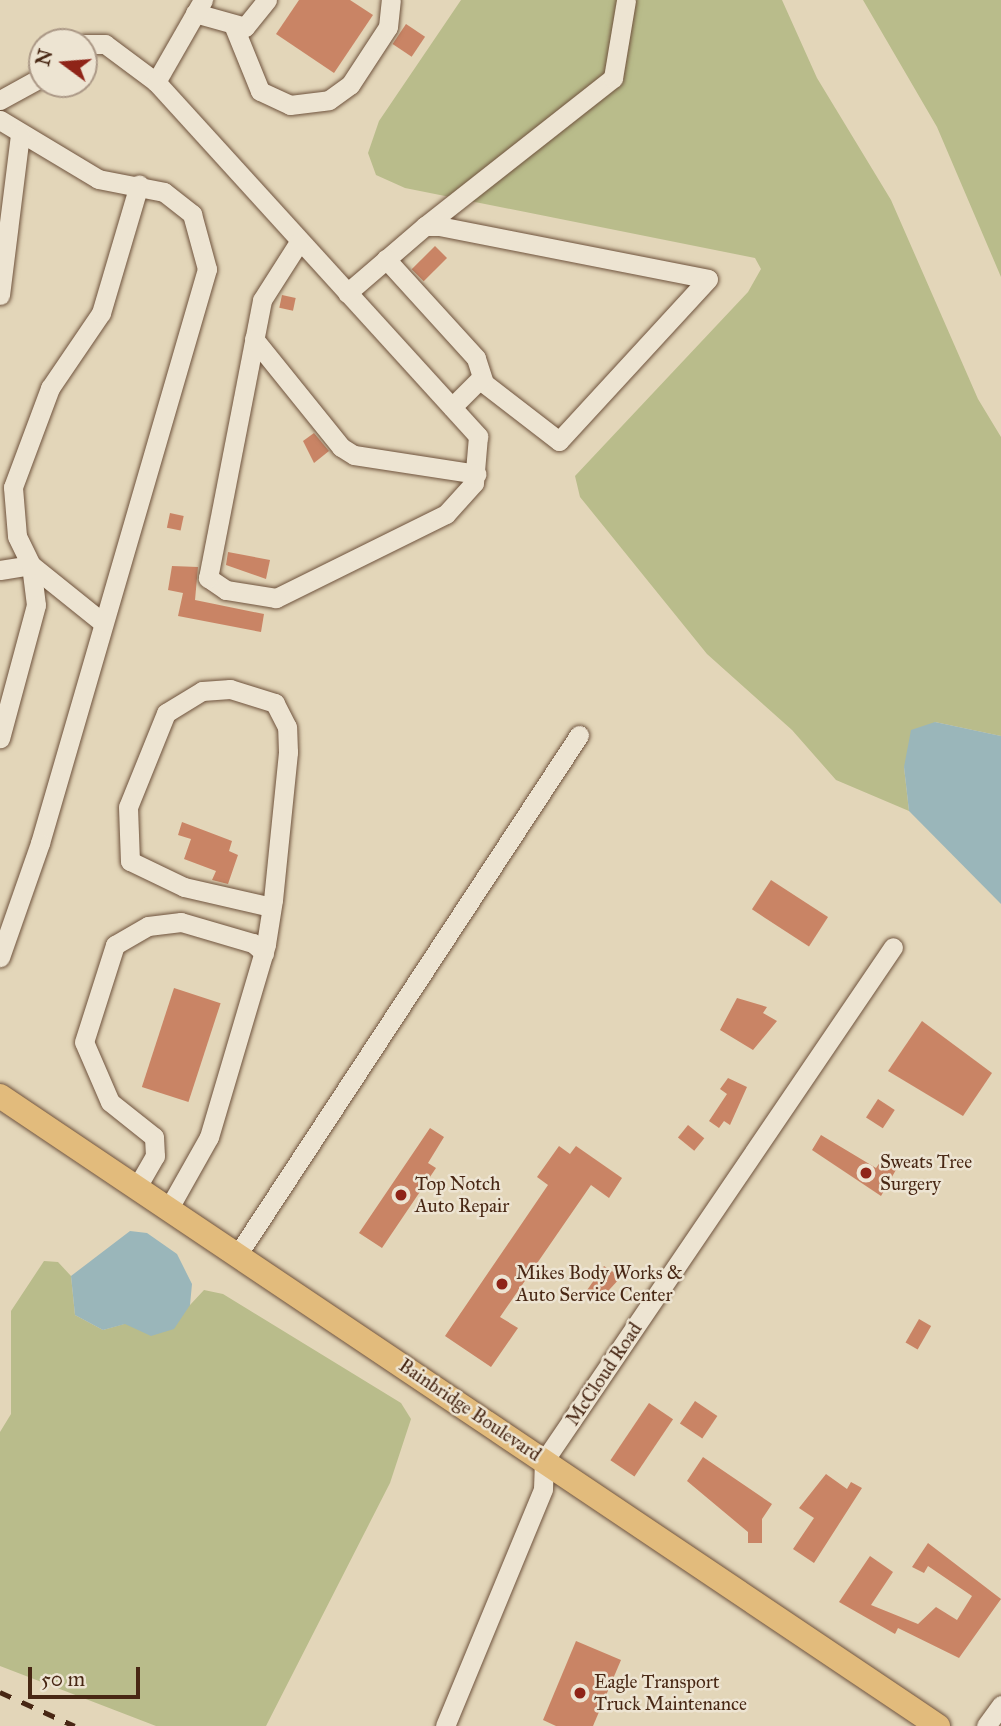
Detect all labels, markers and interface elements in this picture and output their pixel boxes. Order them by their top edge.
north arrow [28,28,98,98]
text: N [31,47,58,69]
place label: Sweats Tree Surgery [880,1151,972,1195]
marker: Sweats Tree Surgery [858,1165,874,1181]
place label: Top Notch Auto Repair [415,1173,509,1217]
marker: Top Notch Auto Repair [393,1187,409,1203]
place label: Mikes Body Works & Auto Service Center [516,1262,683,1306]
marker: Mikes Body Works & Auto Service Center [494,1276,510,1292]
street label: McCloud Road [561,1318,647,1430]
street label: Bainbridge Boulevard [394,1354,546,1466]
scale bar [32,1652,144,1696]
text: 50 m [41,1666,85,1692]
place label: Eagle Transport Truck Maintenance [594,1671,747,1715]
marker: Eagle Transport Truck Maintenance [572,1685,588,1701]

